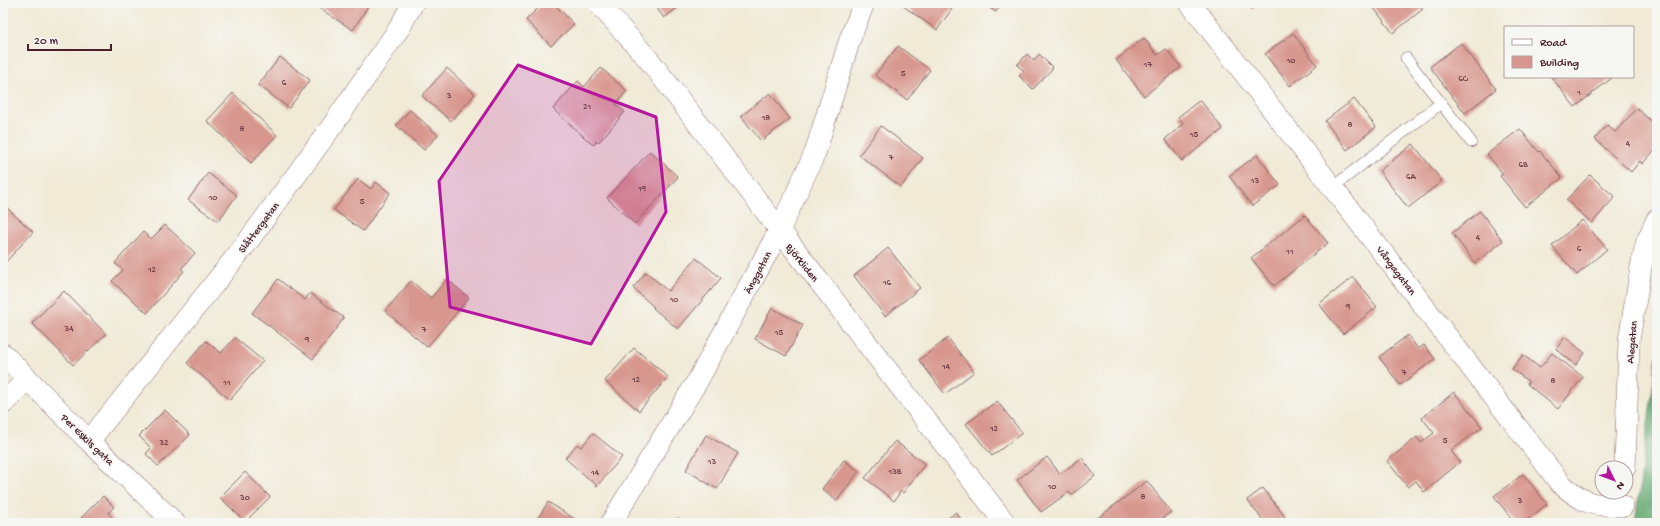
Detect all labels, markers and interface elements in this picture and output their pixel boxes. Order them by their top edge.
scale bar [28,26,111,52]
legend [1504,26,1634,78]
text: 20 m [34,35,59,49]
text: Road [1540,37,1567,51]
house number: 10 [1286,56,1295,67]
text: Building [1539,57,1579,71]
house number: 17 [1143,60,1152,71]
house number: 5 [901,69,906,80]
house number: 6C [1458,74,1469,85]
house number: 6 [282,78,287,89]
house number: 1 [1576,88,1581,99]
house number: 3 [446,91,452,102]
house number: 21 [583,102,591,113]
house number: 18 [761,113,770,124]
house number: 8 [1348,120,1353,131]
house number: 8 [240,124,245,135]
house number: 15 [1189,130,1198,141]
house number: 4 [1626,139,1631,150]
house number: 7 [888,153,894,164]
house number: 6B [1518,160,1528,171]
house number: 6A [1406,172,1417,183]
house number: 13 [1250,176,1259,187]
house number: 19 [637,184,647,195]
house number: 10 [208,193,217,204]
house number: 5 [360,197,365,208]
street label: Slåttergatan [236,199,283,256]
house number: 4 [1476,233,1481,244]
street label: Björkliden [782,241,821,285]
street label: Vångagatan [1373,243,1419,299]
house number: 6 [1577,244,1582,255]
house number: 11 [1285,247,1294,258]
street label: Änggatan [743,249,775,296]
house number: 12 [147,265,157,276]
house number: 16 [882,278,892,289]
house number: 10 [669,295,678,306]
house number: 9 [1345,302,1351,313]
street label: Alegatan [1625,320,1641,364]
house number: 34 [64,324,74,335]
house number: 7 [421,325,427,336]
house number: 15 [774,328,783,339]
house number: 9 [304,335,310,346]
house number: 14 [941,362,951,373]
house number: 7 [1401,368,1407,379]
house number: 12 [631,375,641,386]
house number: 8 [1551,376,1556,387]
house number: 11 [222,378,231,389]
street label: Per Eskils gata [57,412,116,469]
house number: 12 [989,424,999,435]
house number: 5 [1443,436,1448,447]
house number: 32 [158,438,169,449]
house number: 13 [707,457,716,468]
north arrow [1594,460,1634,500]
house number: 13B [888,467,902,478]
house number: 14 [590,468,600,479]
text: N [1613,479,1627,492]
house number: 10 [1047,482,1056,493]
house number: 8 [1141,492,1146,503]
house number: 30 [239,493,250,504]
house number: 3 [1517,496,1523,507]

